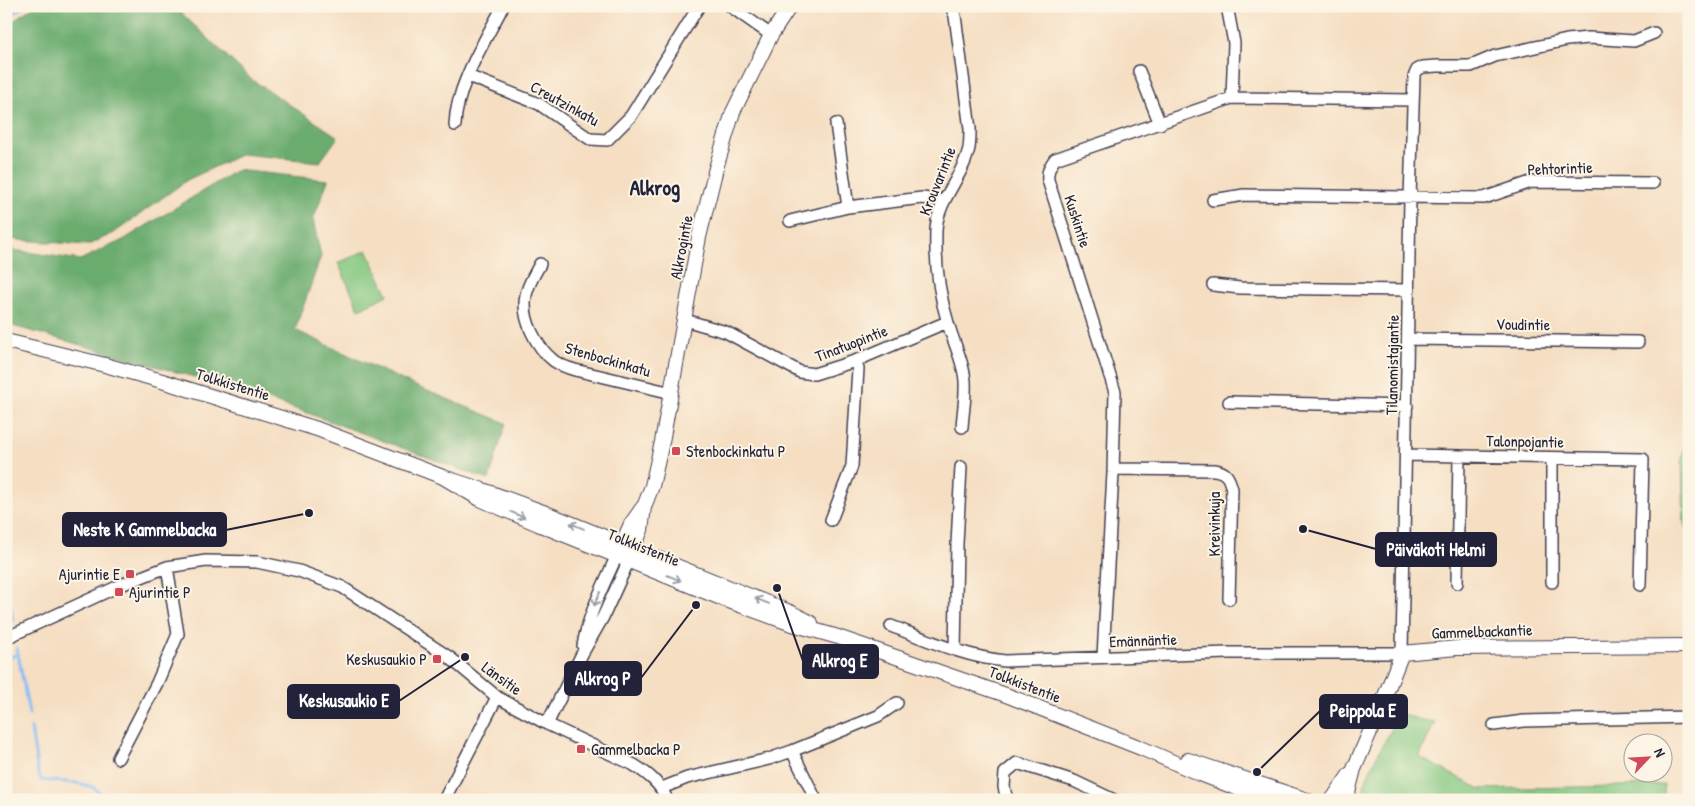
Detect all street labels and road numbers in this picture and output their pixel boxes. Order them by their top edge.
street label: Creutzinkatu [527,75,604,131]
street label: Krouvarintie [913,143,961,219]
street label: Pehtorintie [1527,156,1594,180]
street label: Kuskintie [1059,192,1097,251]
street label: Alkrogintie [664,213,698,281]
street label: Voudintie [1496,313,1551,335]
street label: Tilanomistajantie [1380,314,1404,415]
street label: Tinatuopintie [812,319,891,367]
street label: Stenbockinkatu [563,336,654,382]
street label: Tolkkistentie [194,362,273,406]
street label: Talonpojantie [1486,429,1565,453]
street label: Kreivinkuja [1203,492,1225,556]
street label: Tolkkistentie [605,523,684,572]
street label: Gammelbackantie [1431,618,1533,644]
street label: Emännäntie [1109,628,1178,652]
street label: Länsitie [477,656,527,700]
street label: Tolkkistentie [986,660,1065,708]

